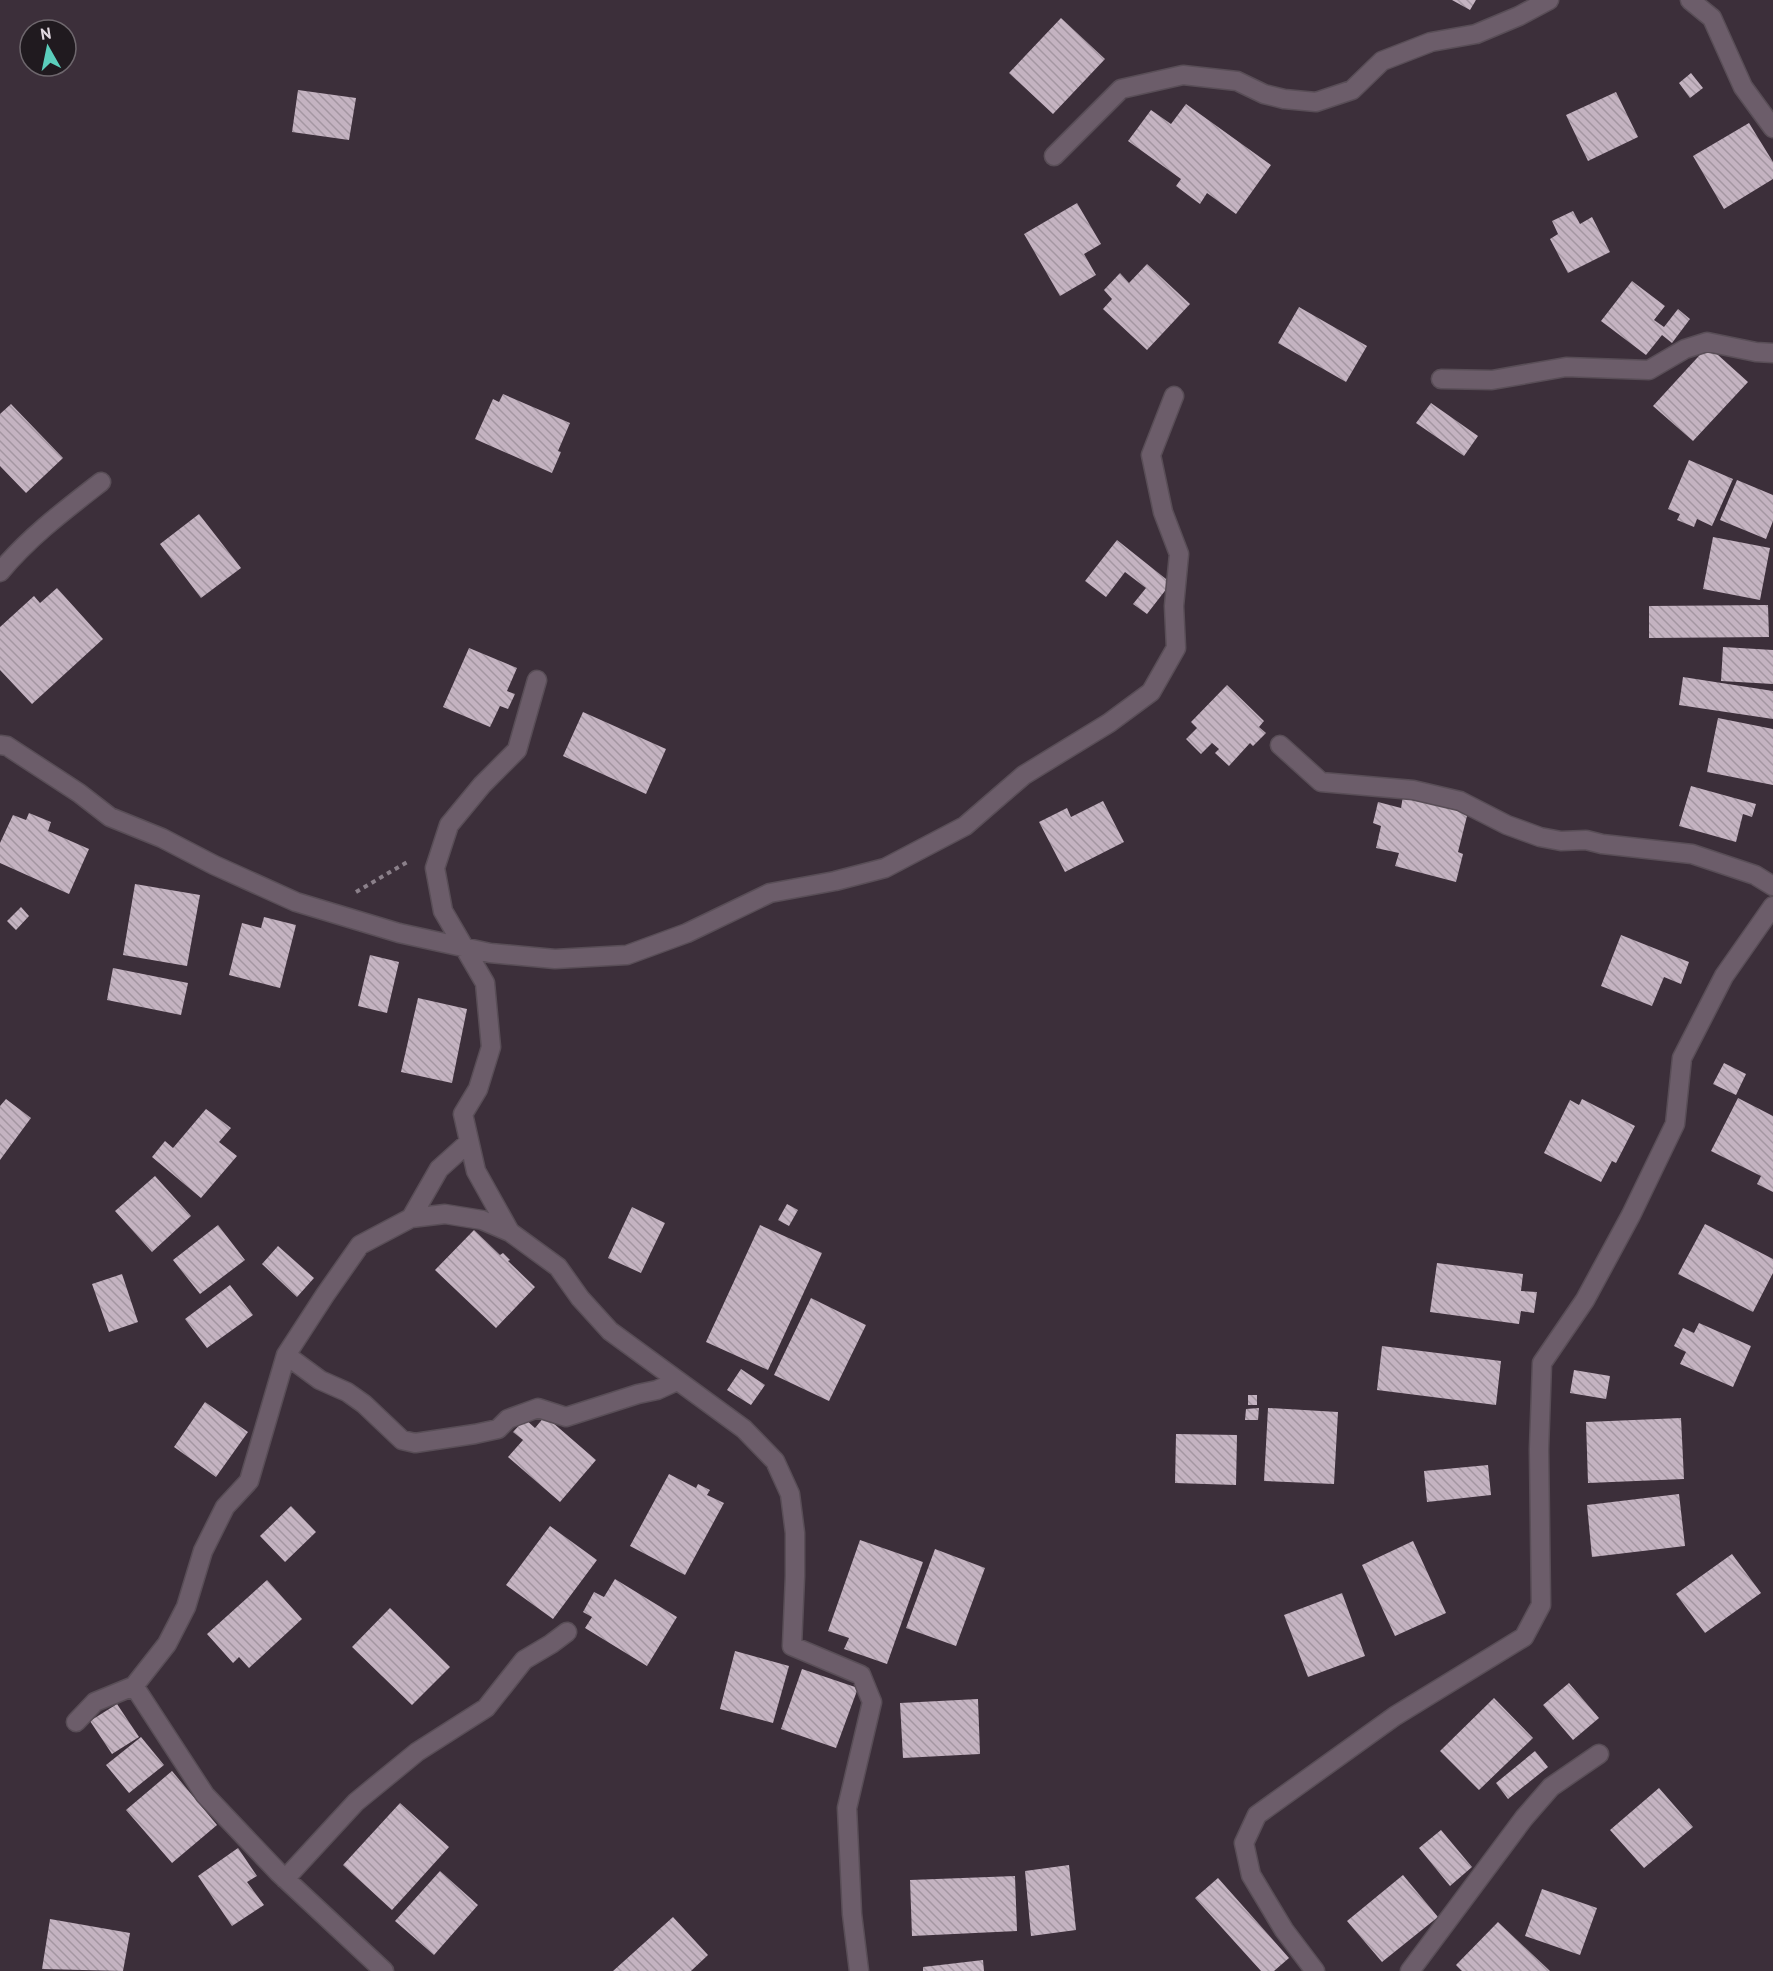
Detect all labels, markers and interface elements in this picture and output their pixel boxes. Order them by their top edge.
north arrow [18,18,78,78]
text: N [39,22,52,44]

